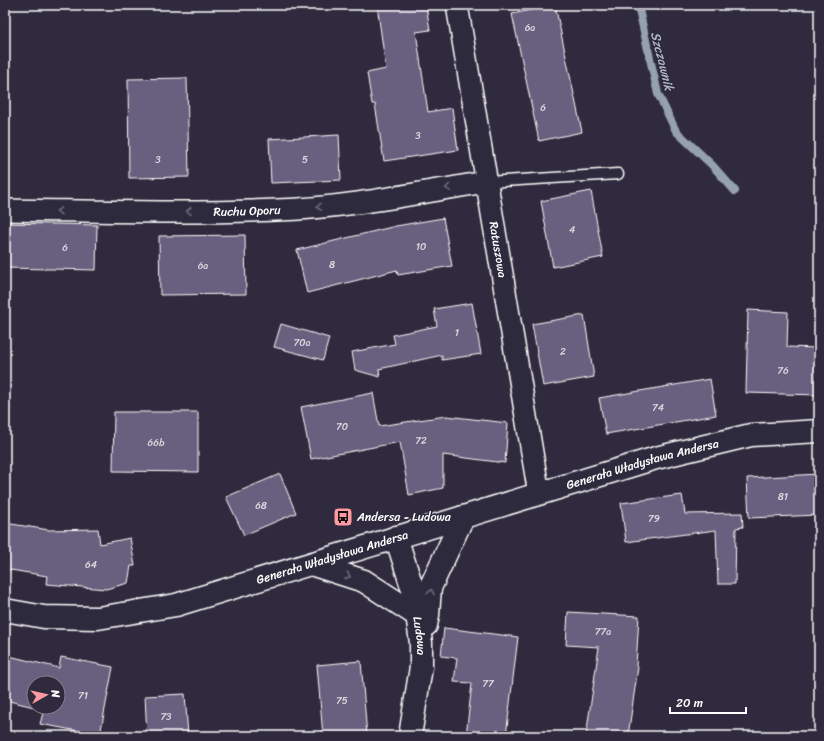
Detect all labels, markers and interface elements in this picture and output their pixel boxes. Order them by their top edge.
house number: 6a [525,19,535,37]
water label: Szczawnik [644,29,681,94]
house number: 6 [540,99,546,117]
house number: 3 [415,127,421,145]
house number: 3 [155,151,161,169]
house number: 5 [302,151,308,169]
one-way arrow [445,183,451,192]
street label: Ruchu Oporu [213,199,281,223]
one-way arrow [316,202,322,211]
one-way arrow [56,207,62,215]
one-way arrow [186,207,192,215]
street label: Ratuszowa [482,220,514,279]
house number: 4 [569,221,575,239]
house number: 10 [416,238,426,256]
house number: 6 [62,239,68,257]
house number: 8 [329,256,335,274]
house number: 6a [198,257,208,275]
house number: 1 [455,324,459,342]
house number: 70a [293,334,311,352]
house number: 2 [560,343,566,361]
house number: 76 [777,362,789,380]
house number: 74 [652,399,664,417]
house number: 70 [336,418,348,436]
house number: 72 [415,432,427,450]
street label: Generała Władysława Andersa [563,432,721,496]
house number: 66b [148,434,165,452]
house number: 81 [778,488,788,506]
house number: 68 [255,497,267,515]
bus stop icon: Andersa - Ludowa [332,506,354,528]
place label: Andersa - Ludowa [356,506,452,528]
house number: 79 [648,510,660,528]
street label: Generała Władysława Andersa [253,524,411,591]
house number: 64 [85,556,97,574]
one-way arrow [345,571,352,580]
one-way arrow [426,589,435,595]
street label: Ludowa [406,615,432,655]
house number: 77a [595,623,611,641]
north arrow [26,675,66,715]
house number: 77 [482,675,495,693]
house number: 71 [78,687,88,705]
text: N [45,688,65,699]
scale bar [670,689,746,715]
house number: 75 [336,692,348,710]
text: 20 m [676,692,703,714]
house number: 73 [160,708,172,726]

